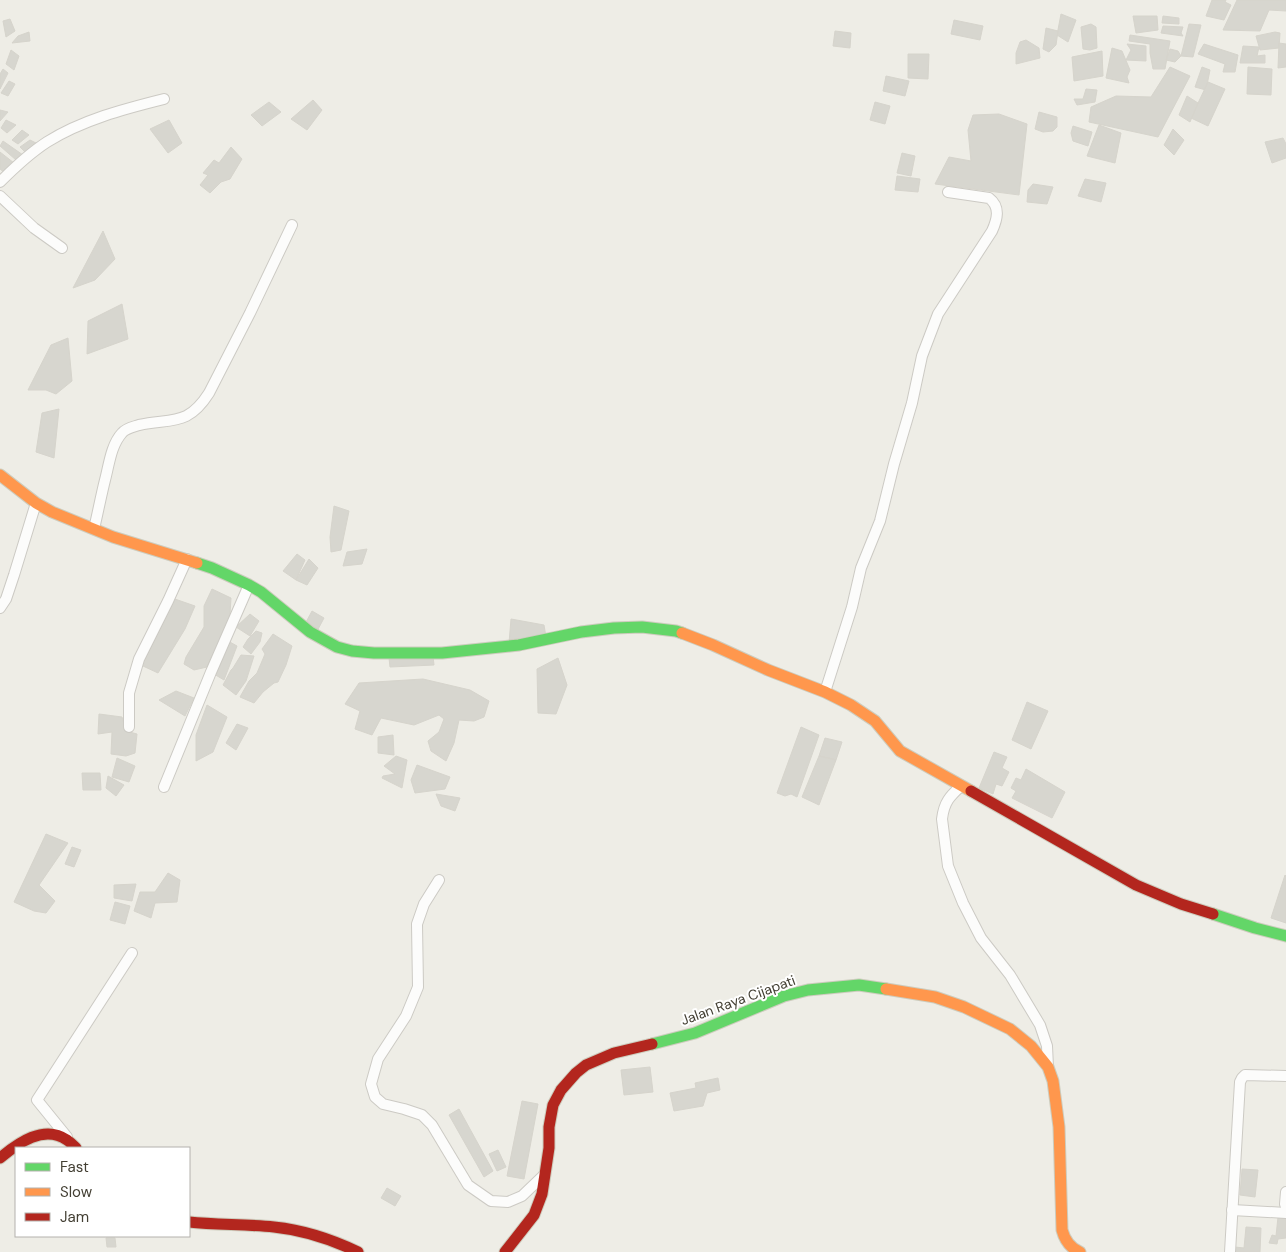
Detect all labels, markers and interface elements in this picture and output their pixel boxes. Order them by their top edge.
street label: Jalan Raya Cijapati [678,971,798,1029]
legend [15,1147,190,1237]
text: Fast [60,1157,89,1177]
text: Slow [60,1182,93,1202]
text: Jam [60,1207,89,1227]

